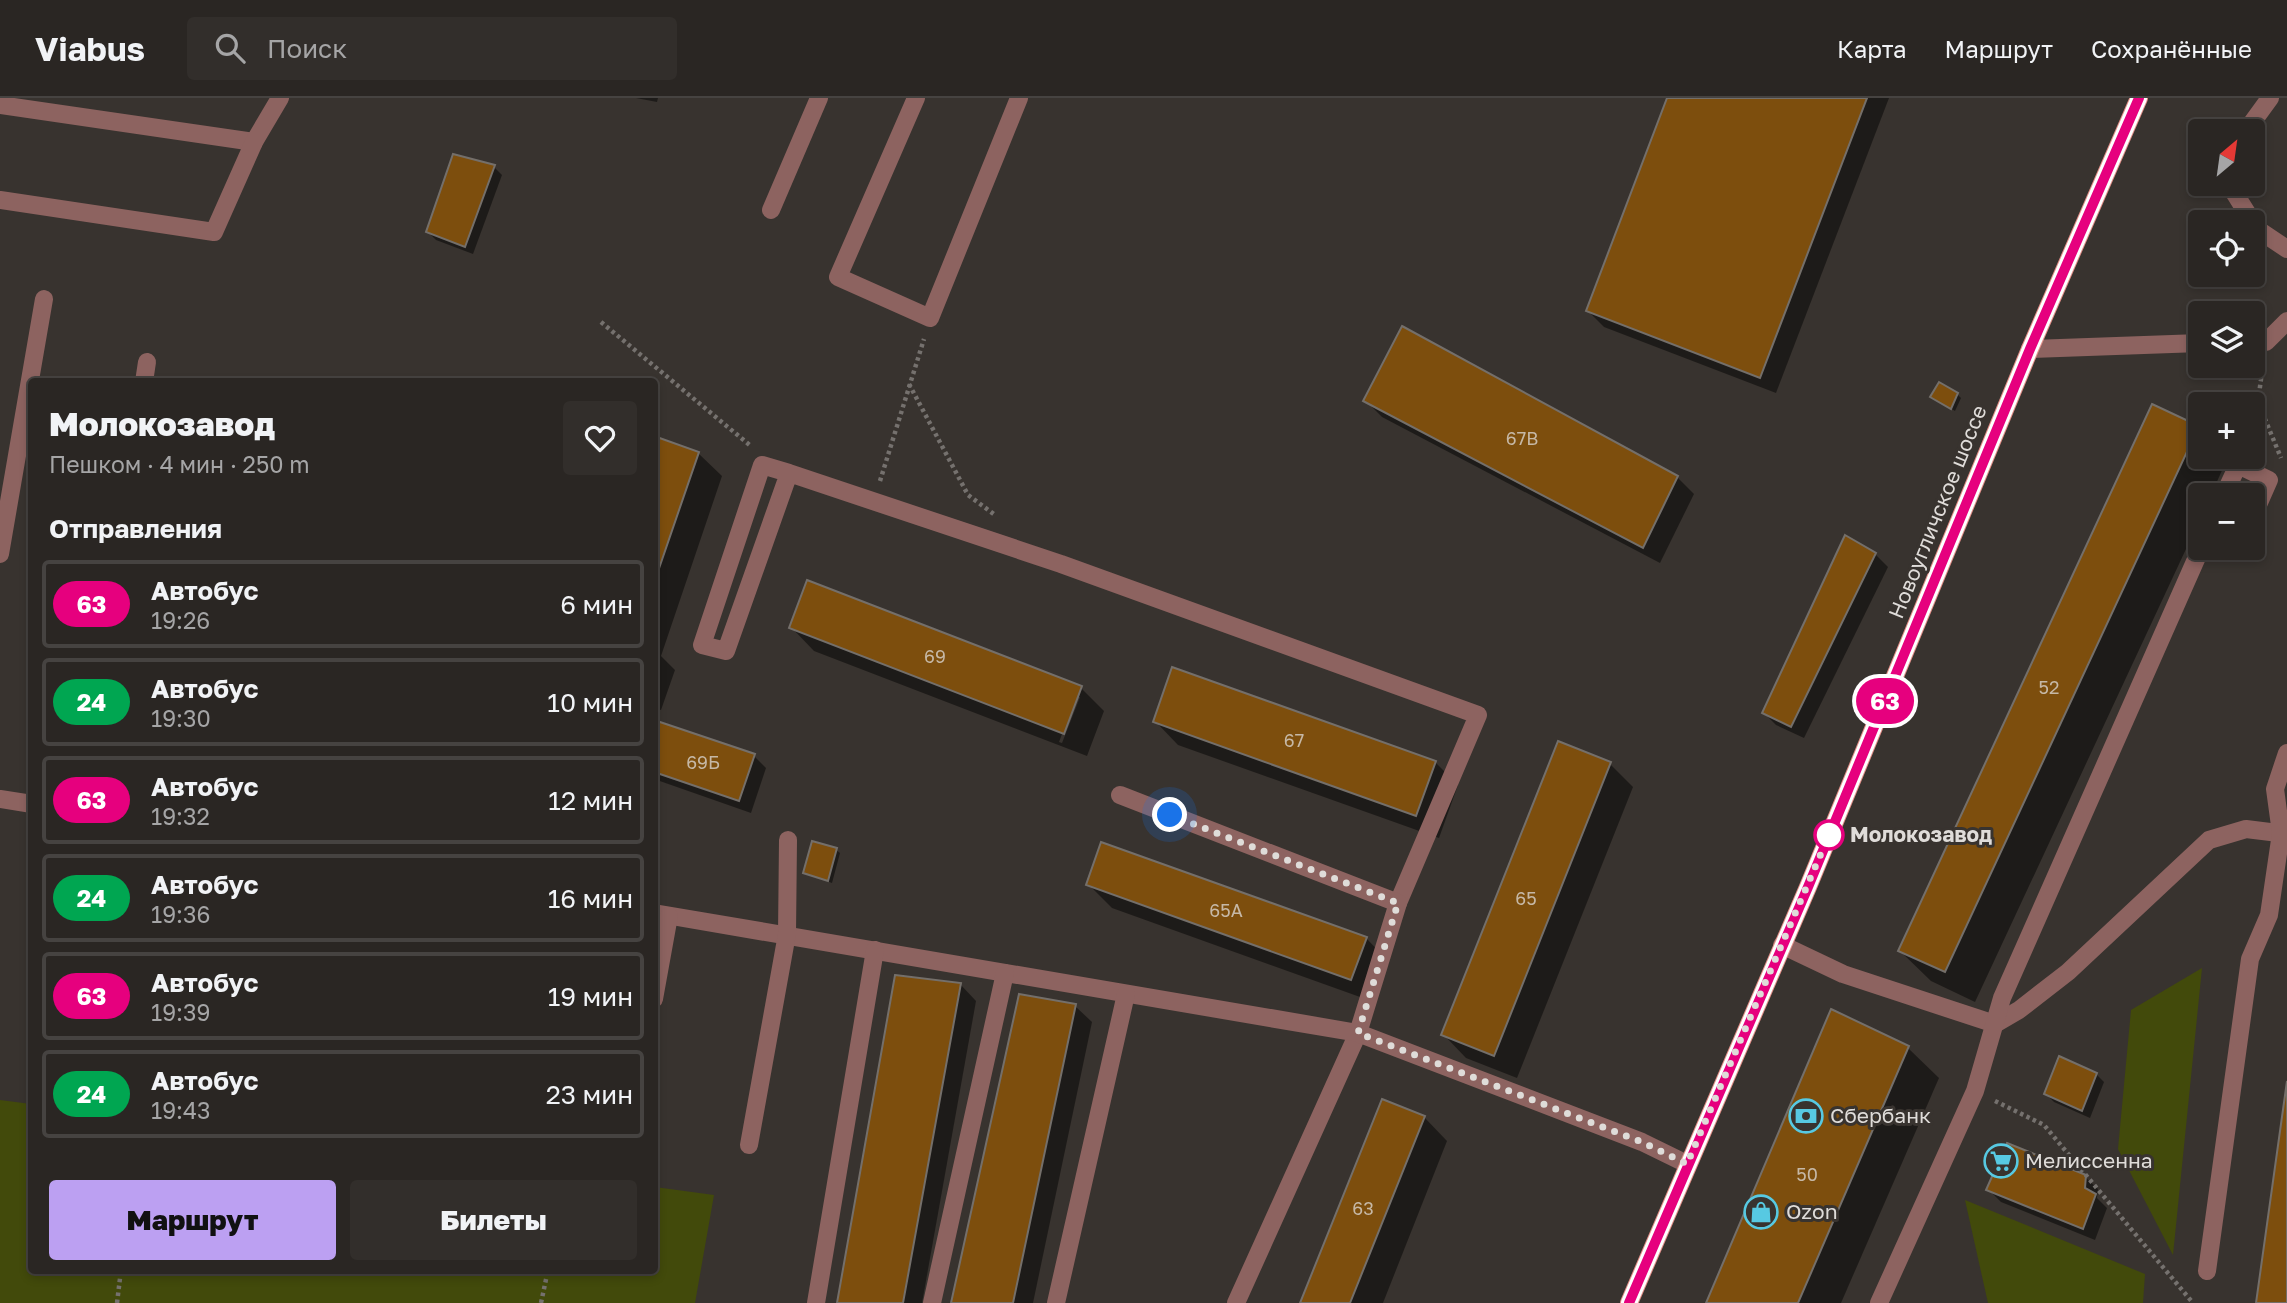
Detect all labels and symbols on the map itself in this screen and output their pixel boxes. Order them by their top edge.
north arrow [2188,119,2264,196]
street label: Новоугличское шоссе [1882,401,1992,622]
house number: 67В [1506,427,1538,449]
house number: 69 [924,645,946,667]
house number: 52 [2039,676,2059,698]
line badge: 63 [1854,678,1916,724]
house number: 67 [1284,729,1304,751]
house number: 69Б [686,751,720,773]
your location [1152,797,1187,832]
marker: Молокозавод [1814,820,1844,850]
place label: Молокозавод [1850,821,1992,847]
house number: 65 [1515,887,1537,909]
house number: 65А [1209,899,1243,921]
bank icon: Сбербанк [1787,1097,1825,1135]
place label: Сбербанк [1830,1102,1931,1128]
supermarket icon: Мелиссенна [1982,1142,2020,1180]
place label: Мелиссенна [2025,1147,2153,1173]
house number: 50 [1796,1163,1818,1185]
shop icon: Ozon [1742,1193,1780,1231]
house number: 63 [1352,1197,1374,1219]
place label: Ozon [1786,1198,1838,1224]

